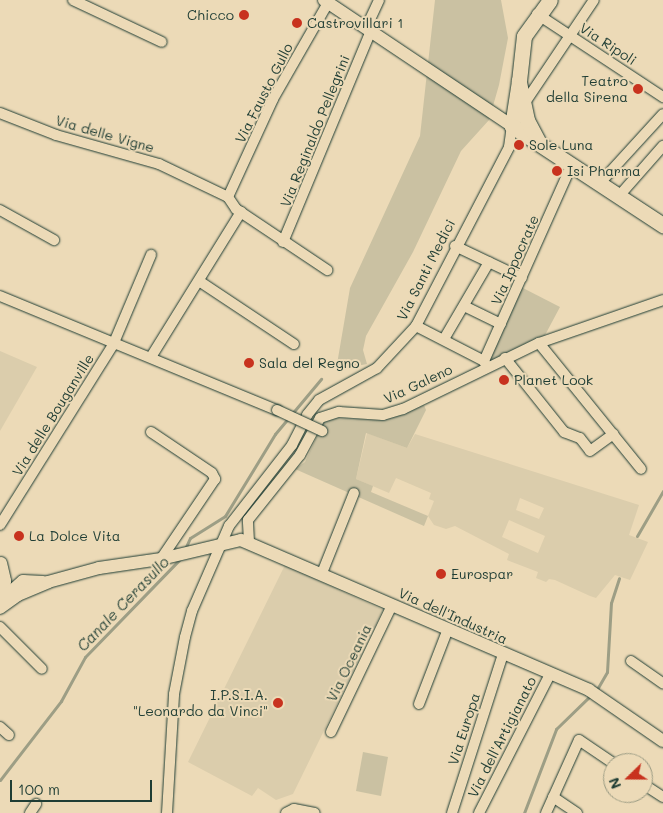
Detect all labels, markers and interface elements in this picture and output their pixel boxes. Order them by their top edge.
place label: Chicco [187,7,234,23]
marker: Chicco [238,9,250,21]
place label: Castrovillari 1 [307,15,404,31]
marker: Castrovillari 1 [291,17,303,29]
street label: Via Ripoli [576,19,640,69]
street label: Via Fausto Gullo [232,40,296,146]
street label: Via Reginaldo Pellegrini [277,52,353,210]
place label: Teatro della Sirena [546,73,628,105]
marker: Teatro della Sirena [632,83,644,95]
street label: Via delle Vigne [54,112,156,156]
place label: Sole Luna [529,137,593,153]
marker: Sole Luna [513,139,525,151]
place label: Isi Pharma [567,163,641,179]
marker: Isi Pharma [551,165,563,177]
street label: Via Ippocrate [488,212,542,308]
street label: Via Santi Medici [393,217,459,323]
street label: Via delle Bouganville [9,351,97,479]
place label: Sala del Regno [259,355,360,371]
marker: Sala del Regno [243,357,255,369]
street label: Via Galeno [381,361,455,407]
place label: Planet Look [514,372,593,388]
marker: Planet Look [498,374,510,386]
place label: La Dolce Vita [29,528,121,544]
marker: La Dolce Vita [13,530,25,542]
water label: Canale Cerasullo [73,553,173,655]
place label: Eurospar [451,566,513,582]
marker: Eurospar [435,568,447,580]
street label: Via dell'Industria [396,584,510,648]
street label: Via Oceania [323,622,375,704]
street label: Via dell'Artigianato [464,674,540,800]
place label: I.P.S.I.A. "Leonardo da Vinci" [133,687,268,720]
street label: Via Europa [444,691,484,767]
marker: I.P.S.I.A. "Leonardo da Vinci" [272,697,284,709]
north arrow [603,753,653,803]
scale bar [12,770,155,802]
text: N [604,775,625,792]
text: 100 m [18,779,60,799]

